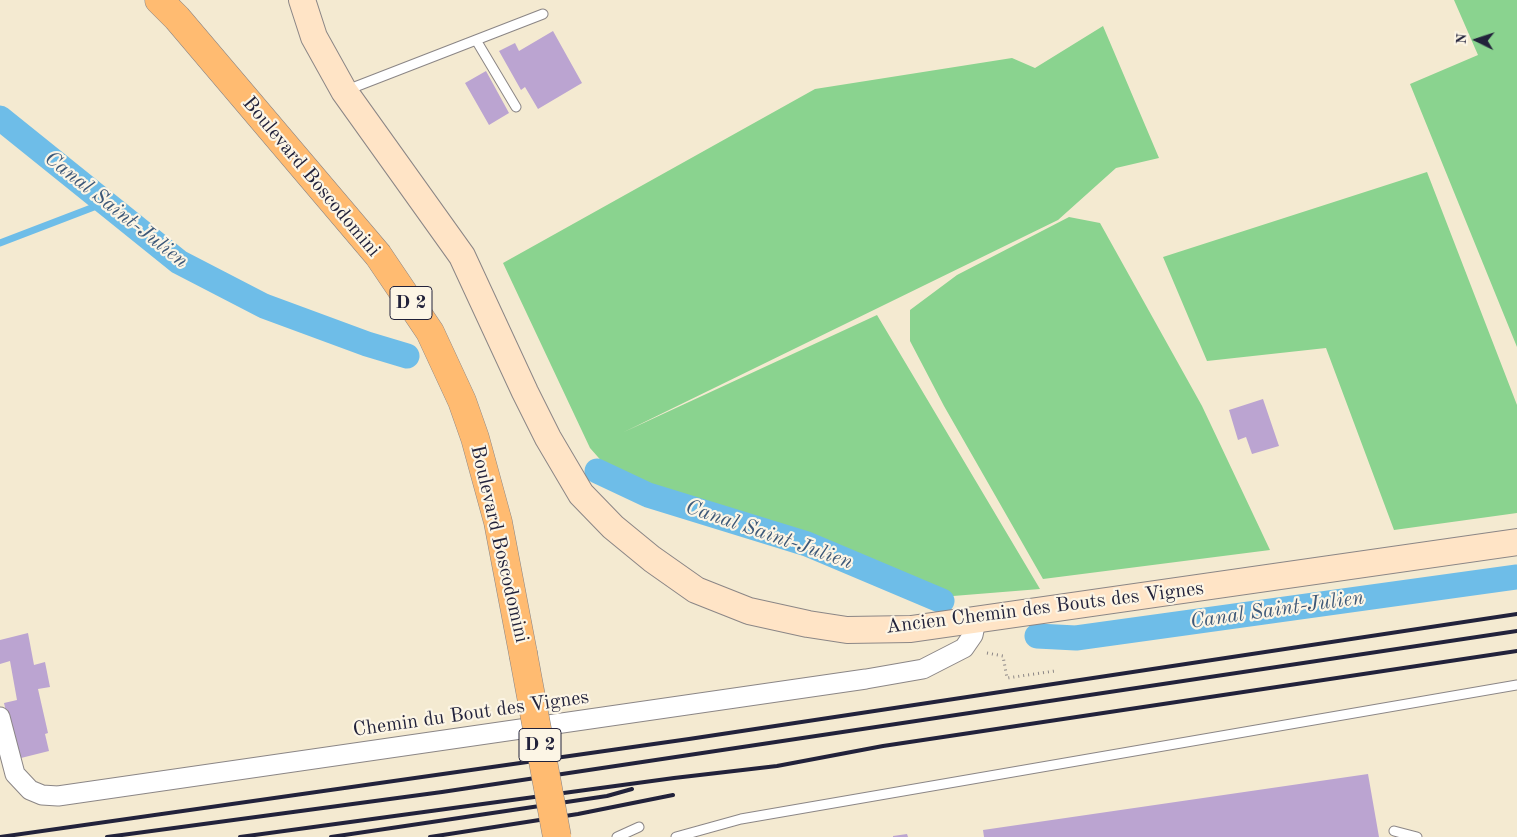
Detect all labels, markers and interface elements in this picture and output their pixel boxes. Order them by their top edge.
north arrow [1452,15,1502,65]
text: N [1455,33,1469,45]
street label: Boulevard Boscodomini [237,92,385,262]
water label: Canal Saint-Julien [39,146,193,274]
road number: D 2 [390,286,432,320]
street label: Boulevard Boscodomini [465,443,533,645]
water label: Canal Saint-Julien [682,495,856,575]
street label: Ancien Chemin des Bouts des Vignes [885,577,1205,639]
water label: Canal Saint-Julien [1188,585,1366,635]
street label: Chemin du Bout des Vignes [351,686,591,742]
road number: D 2 [519,728,561,762]

